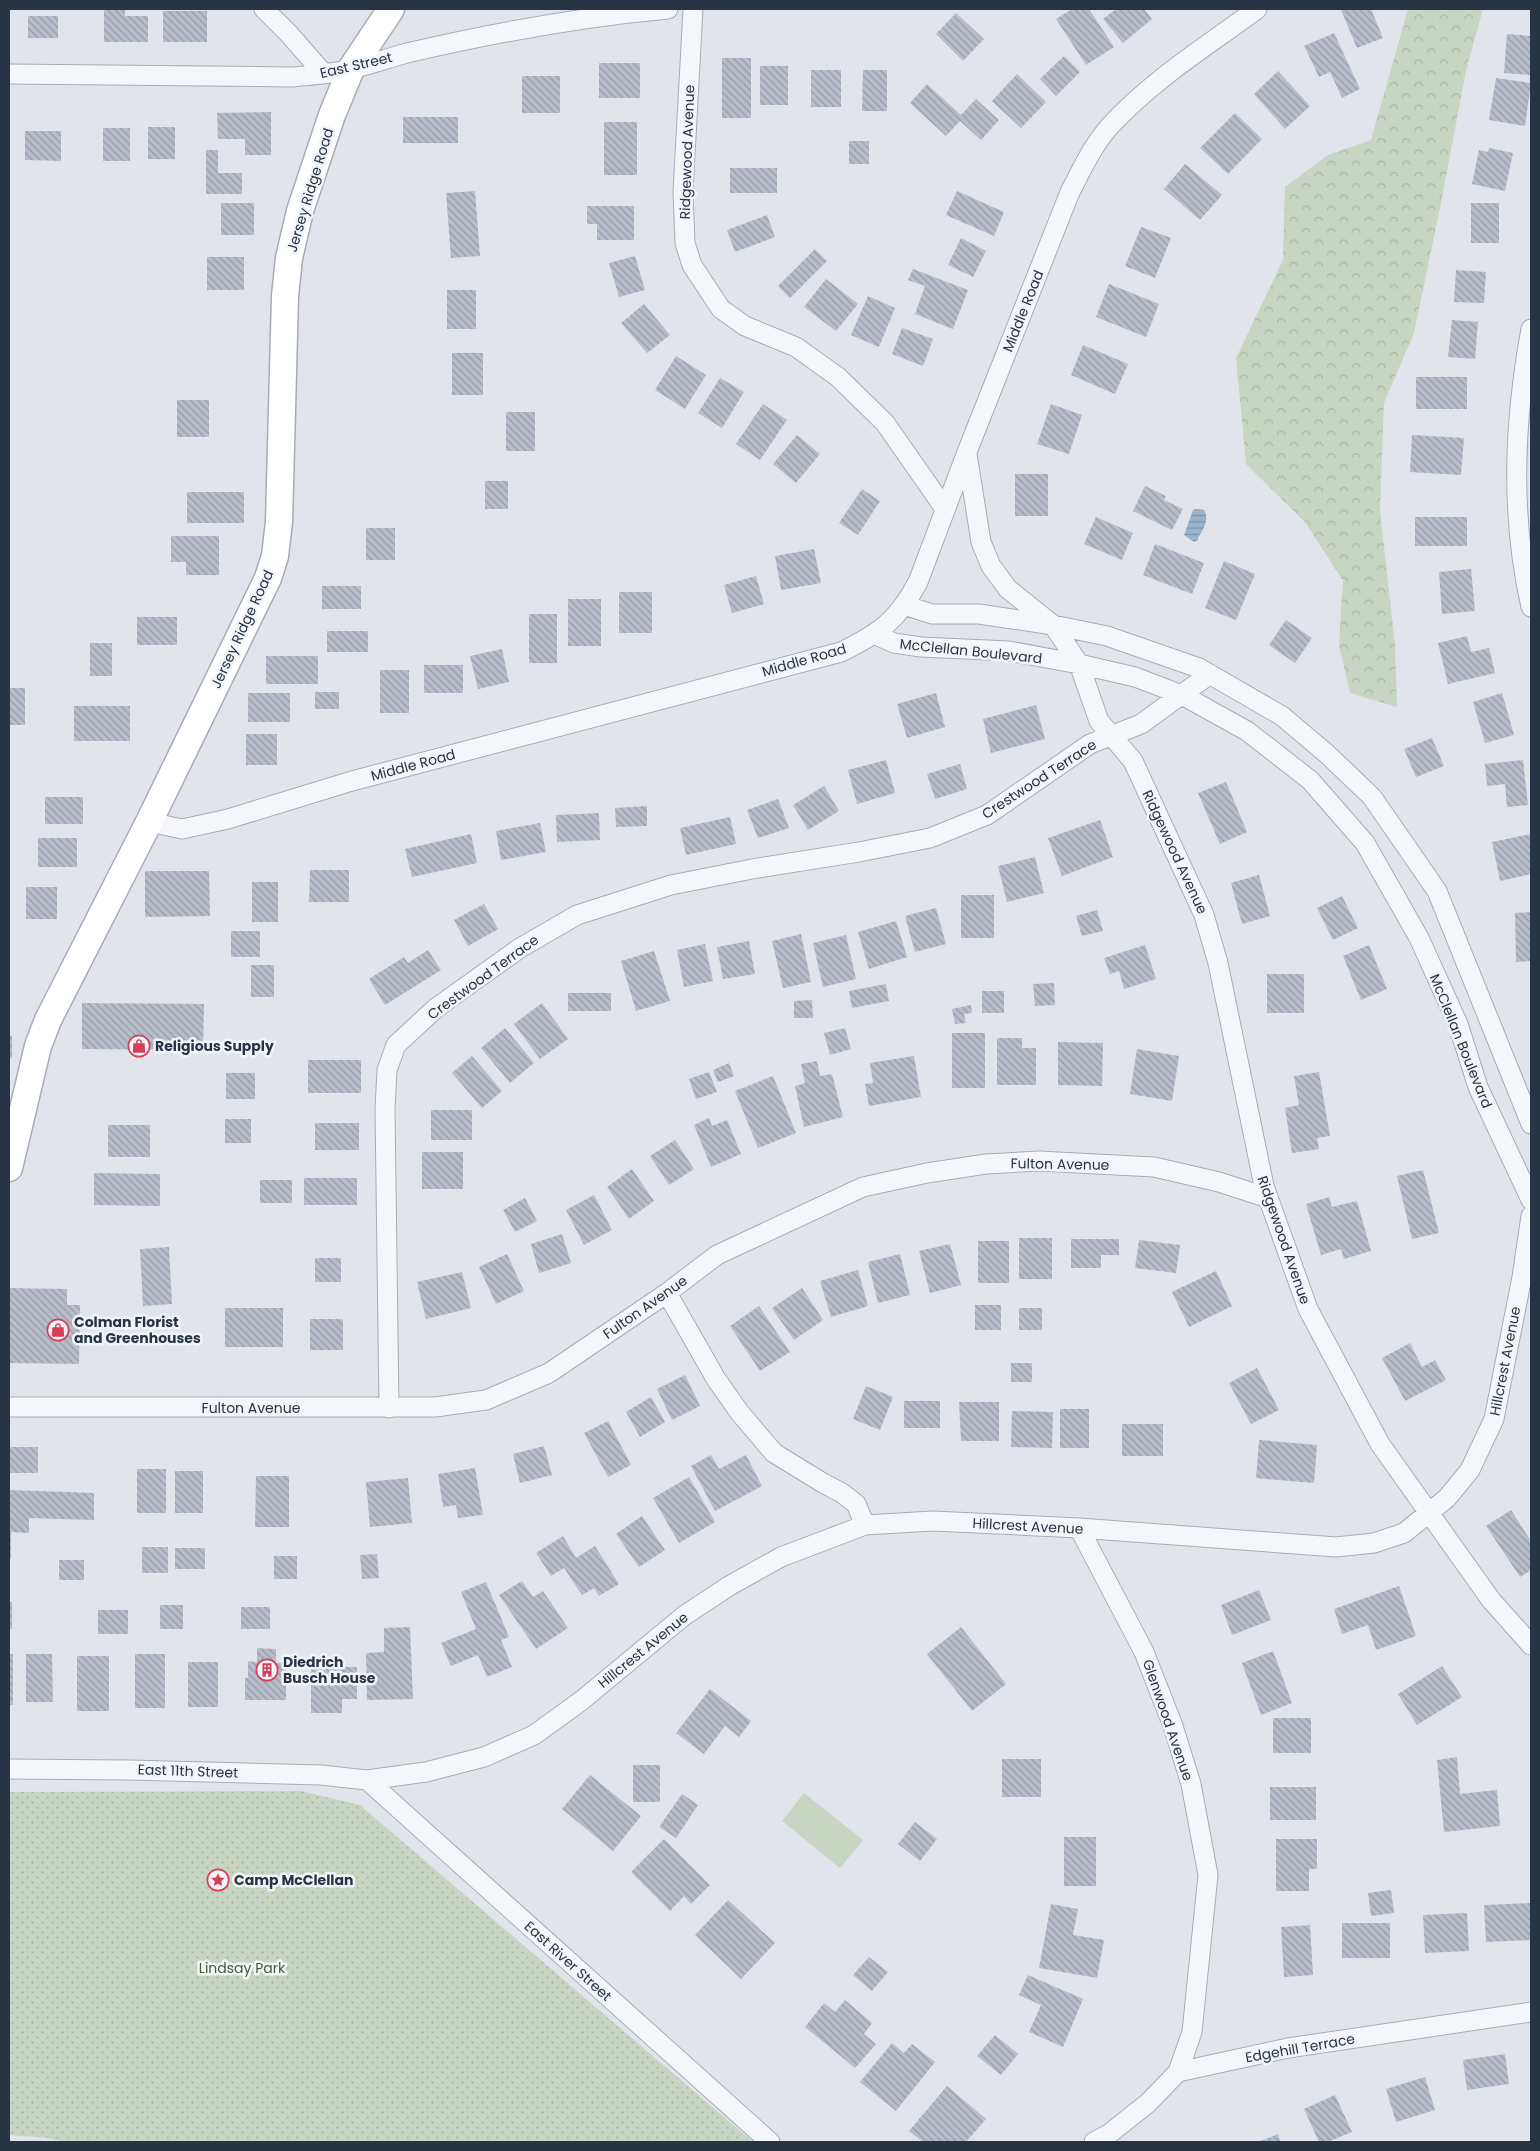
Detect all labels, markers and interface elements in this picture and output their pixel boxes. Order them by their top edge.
street label: East Street [318,47,394,83]
street label: Ridgewood Avenue [675,84,699,220]
street label: Jersey Ridge Road [282,126,338,254]
street label: Middle Road [997,267,1049,355]
street label: Jersey Ridge Road [206,566,278,692]
street label: McClellan Boulevard [899,634,1043,668]
street label: Middle Road [760,638,848,682]
street label: Crestwood Terrace [978,734,1101,824]
street label: Middle Road [369,744,457,786]
street label: Ridgewood Avenue [1137,787,1213,918]
street label: Crestwood Terrace [423,930,543,1024]
street label: McClellan Boulevard [1425,971,1497,1111]
shop icon: Religious Supply [127,1034,151,1058]
place label: Religious Supply [155,1036,274,1056]
street label: Fulton Avenue [1010,1153,1110,1175]
street label: Ridgewood Avenue [1253,1173,1315,1307]
street label: Fulton Avenue [599,1270,691,1344]
street label: Hillcrest Avenue [1485,1304,1525,1417]
place label: Colman Florist and Greenhouses [74,1312,201,1348]
shop icon: Colman Florist and Greenhouses [46,1318,70,1342]
street label: Fulton Avenue [202,1398,301,1418]
street label: Hillcrest Avenue [972,1513,1084,1539]
street label: Hillcrest Avenue [594,1607,693,1693]
place label: Diedrich Busch House [283,1652,376,1688]
street label: Glenwood Avenue [1138,1657,1198,1784]
building icon: Diedrich Busch House [255,1658,279,1682]
street label: East 11th Street [137,1759,239,1783]
place icon: Camp McClellan [206,1868,230,1892]
place label: Camp McClellan [234,1870,353,1890]
street label: East River Street [520,1916,616,2006]
park label: Lindsay Park [199,1958,286,1978]
street label: Edgehill Terrace [1244,2028,1357,2068]

